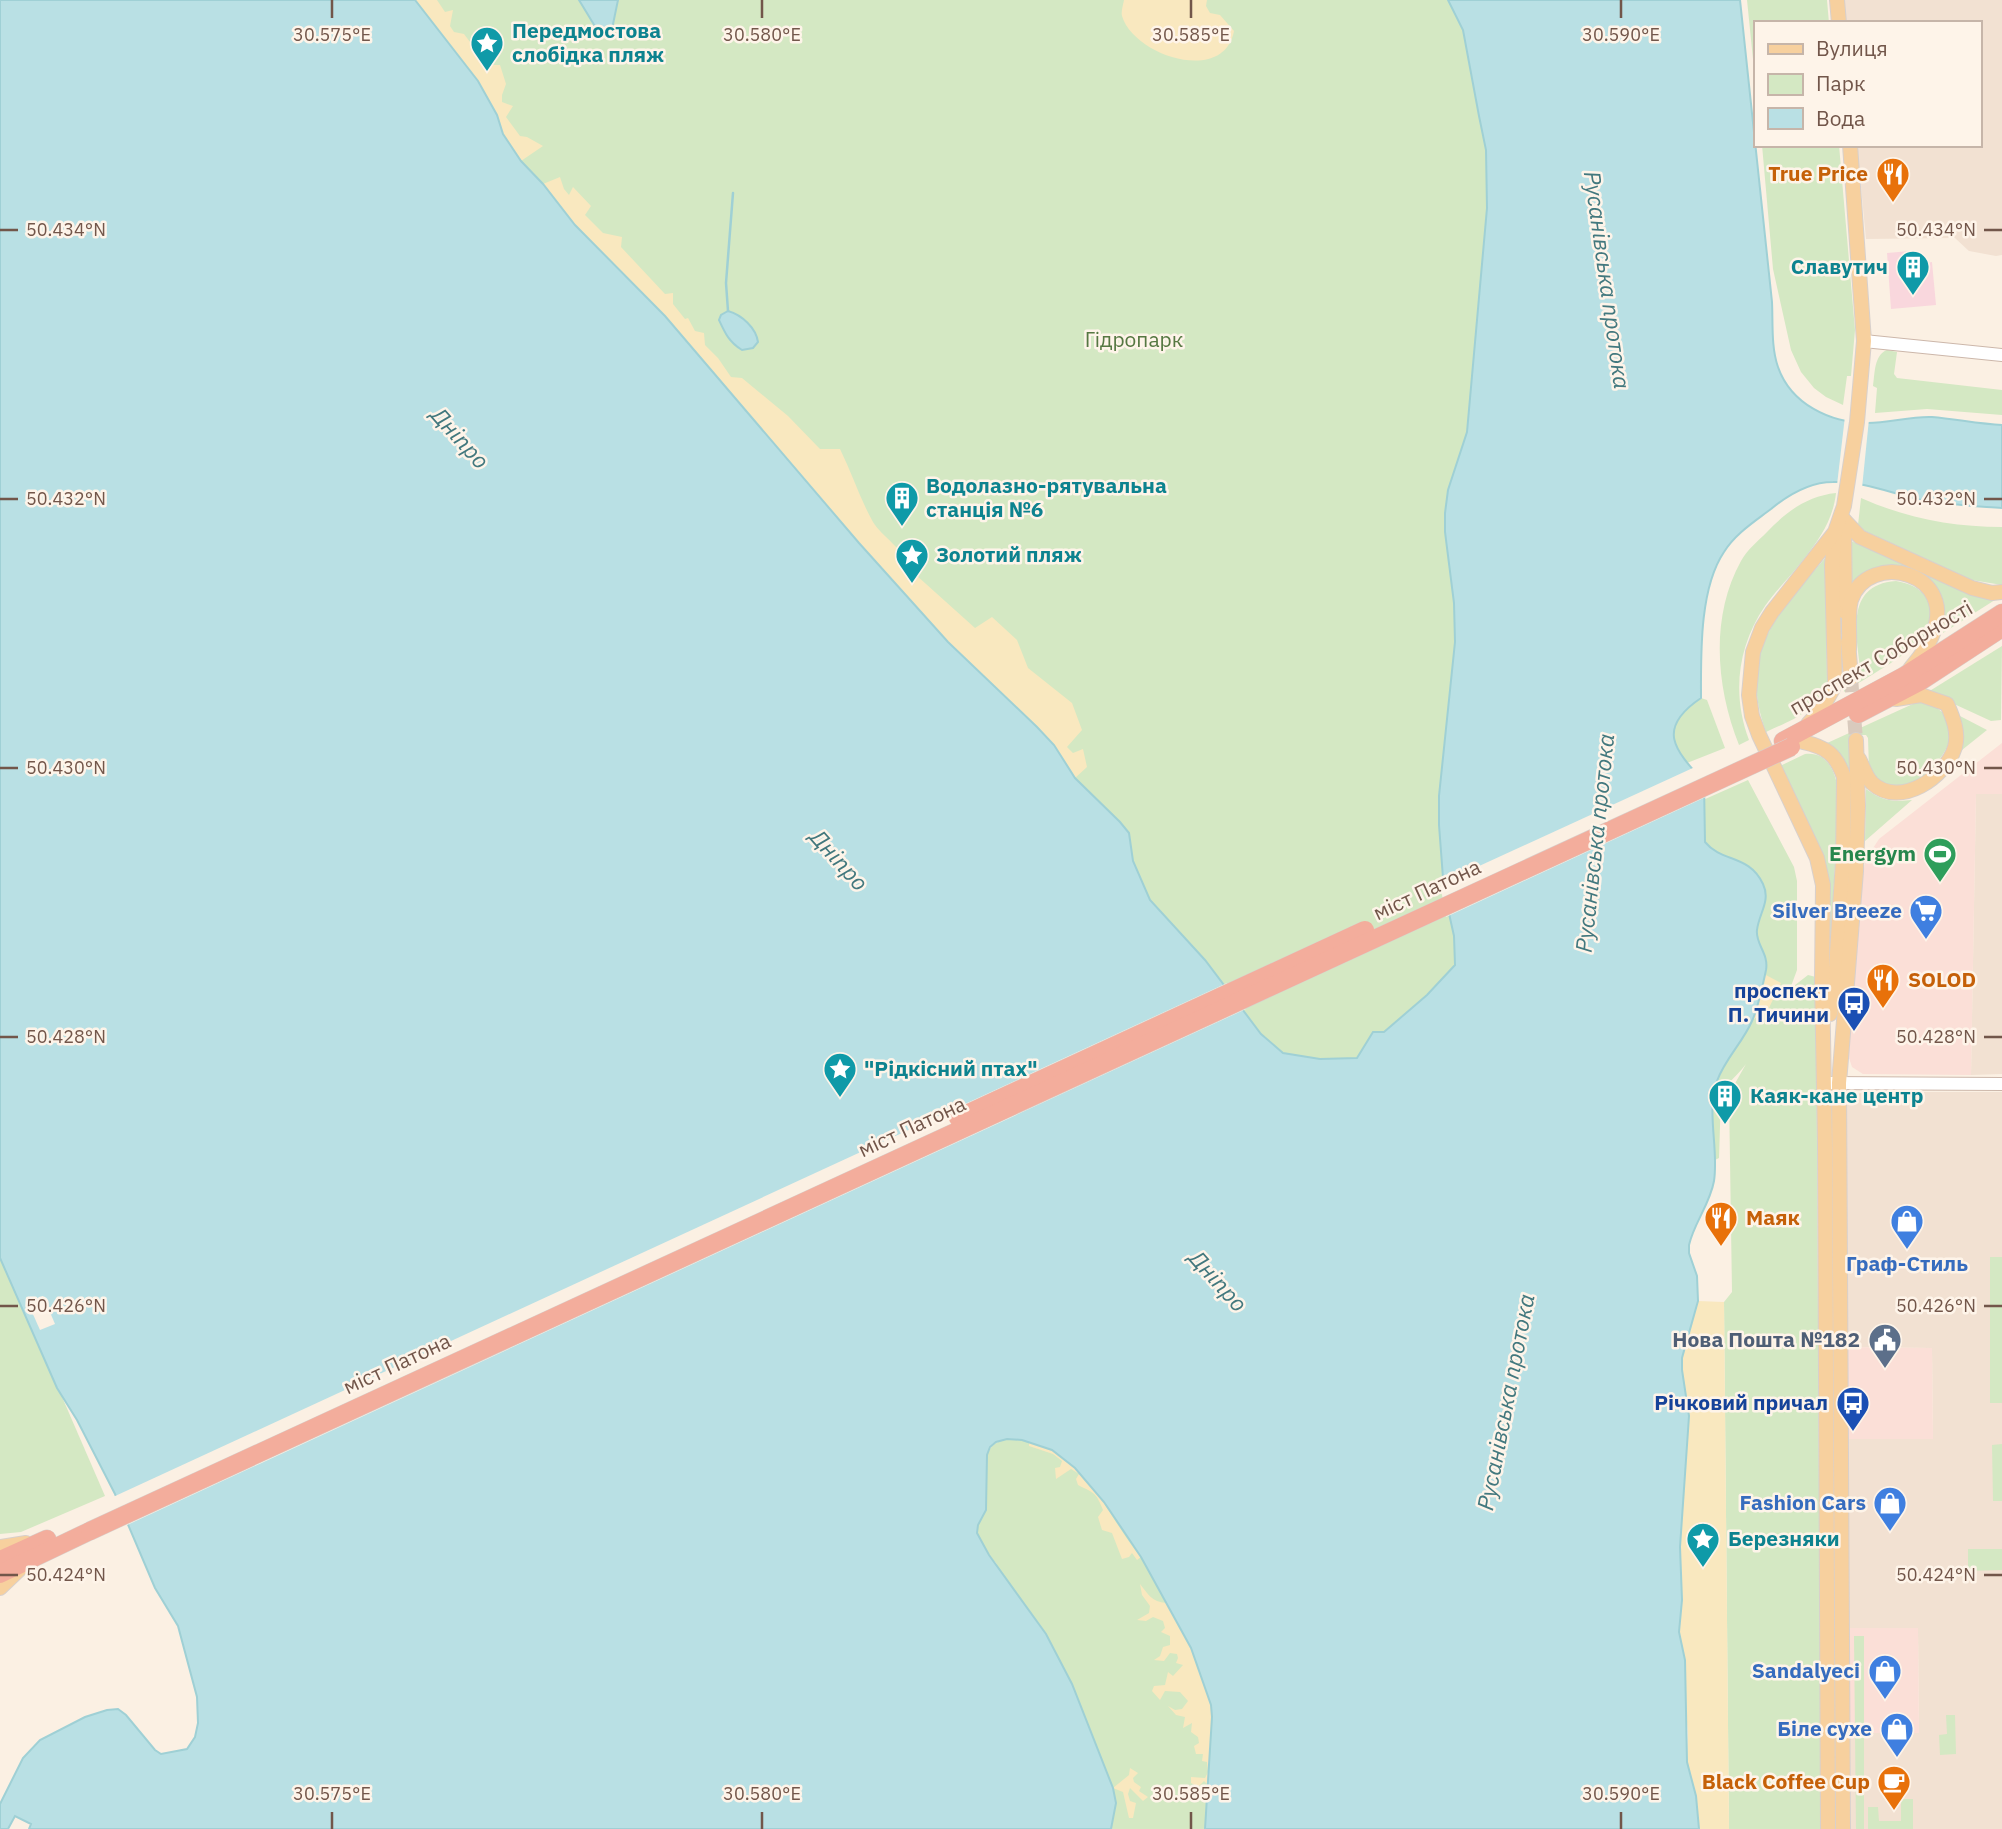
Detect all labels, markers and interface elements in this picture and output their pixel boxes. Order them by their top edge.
place label: Передмостова слобідка пляж [512,16,664,68]
legend [1754,21,1981,147]
text: 30.575°E [293,23,371,46]
text: 30.580°E [723,23,801,46]
text: 30.585°E [1152,23,1230,46]
text: 30.590°E [1582,23,1660,46]
place icon: Передмостова слобідка пляж [468,24,506,73]
text: Вулиця [1816,34,1888,62]
text: Парк [1816,69,1866,97]
text: Вода [1816,104,1865,132]
restaurant icon: True Price [1874,155,1912,204]
place label: True Price [1768,159,1868,187]
water label: Русанівська протока [1578,169,1638,391]
text: 50.434°N [26,218,106,241]
text: 50.434°N [1896,218,1976,241]
building icon: Славутич [1894,248,1932,297]
place label: Славутич [1791,252,1888,280]
park label: Гідропарк [1085,325,1183,353]
water label: Дніпро [424,398,497,475]
place label: Водолазно-рятувальна станція №6 [926,471,1167,523]
building icon: Водолазно-рятувальна станція №6 [883,479,921,528]
text: 50.432°N [26,487,106,510]
text: 50.432°N [1896,487,1976,510]
place icon: Золотий пляж [893,536,931,585]
place label: Золотий пляж [936,540,1082,568]
street label: проспект Соборності [1784,593,1977,721]
water label: Русанівська протока [1568,732,1620,954]
text: 50.430°N [26,756,106,779]
text: 50.430°N [1896,756,1976,779]
water label: Дніпро [803,820,876,897]
sports icon: Energym [1921,835,1959,884]
place label: Energym [1829,839,1916,867]
street label: міст Патона [1368,852,1485,926]
supermarket icon: Silver Breeze [1907,892,1945,941]
place label: Silver Breeze [1772,896,1902,924]
restaurant icon: SOLOD [1864,961,1902,1010]
place label: SOLOD [1908,965,1976,993]
place label: проспект П. Тичини [1728,976,1829,1028]
bus stop icon: проспект П. Тичини [1835,984,1873,1033]
text: 50.428°N [26,1025,106,1048]
text: 50.428°N [1896,1025,1976,1048]
place icon: "Рідкісний птах" [821,1050,859,1099]
place label: "Рідкісний птах" [864,1054,1038,1082]
building icon: Каяк-кане центр [1706,1077,1744,1126]
place label: Каяк-кане центр [1750,1081,1923,1109]
street label: міст Патона [853,1089,970,1163]
restaurant icon: Маяк [1702,1199,1740,1248]
shop icon: Граф-Стиль [1888,1202,1926,1251]
place label: Маяк [1746,1203,1800,1231]
water label: Дніпро [1182,1241,1255,1318]
place label: Граф-Стиль [1846,1249,1968,1277]
water label: Русанівська протока [1469,1291,1541,1513]
text: 50.426°N [26,1294,106,1317]
text: 50.426°N [1896,1294,1976,1317]
public building icon: Нова Пошта №182 [1866,1321,1904,1370]
place label: Нова Пошта №182 [1672,1325,1860,1353]
street label: міст Патона [338,1326,455,1400]
bus stop icon: Річковий причал [1834,1384,1872,1433]
place label: Річковий причал [1654,1388,1828,1416]
shop icon: Fashion Cars [1871,1484,1909,1533]
place label: Fashion Cars [1739,1488,1866,1516]
place icon: Березняки [1684,1520,1722,1569]
place label: Березняки [1728,1524,1840,1552]
text: 50.424°N [26,1563,106,1586]
text: 50.424°N [1896,1563,1976,1586]
shop icon: Sandalyeci [1866,1652,1904,1701]
place label: Sandalyeci [1752,1656,1860,1684]
shop icon: Біле сухе [1878,1710,1916,1759]
place label: Біле сухе [1777,1714,1872,1742]
cafe icon: Black Coffee Cup [1875,1763,1913,1812]
place label: Black Coffee Cup [1702,1767,1870,1795]
text: 30.575°E [293,1782,371,1805]
text: 30.580°E [723,1782,801,1805]
text: 30.585°E [1152,1782,1230,1805]
text: 30.590°E [1582,1782,1660,1805]

